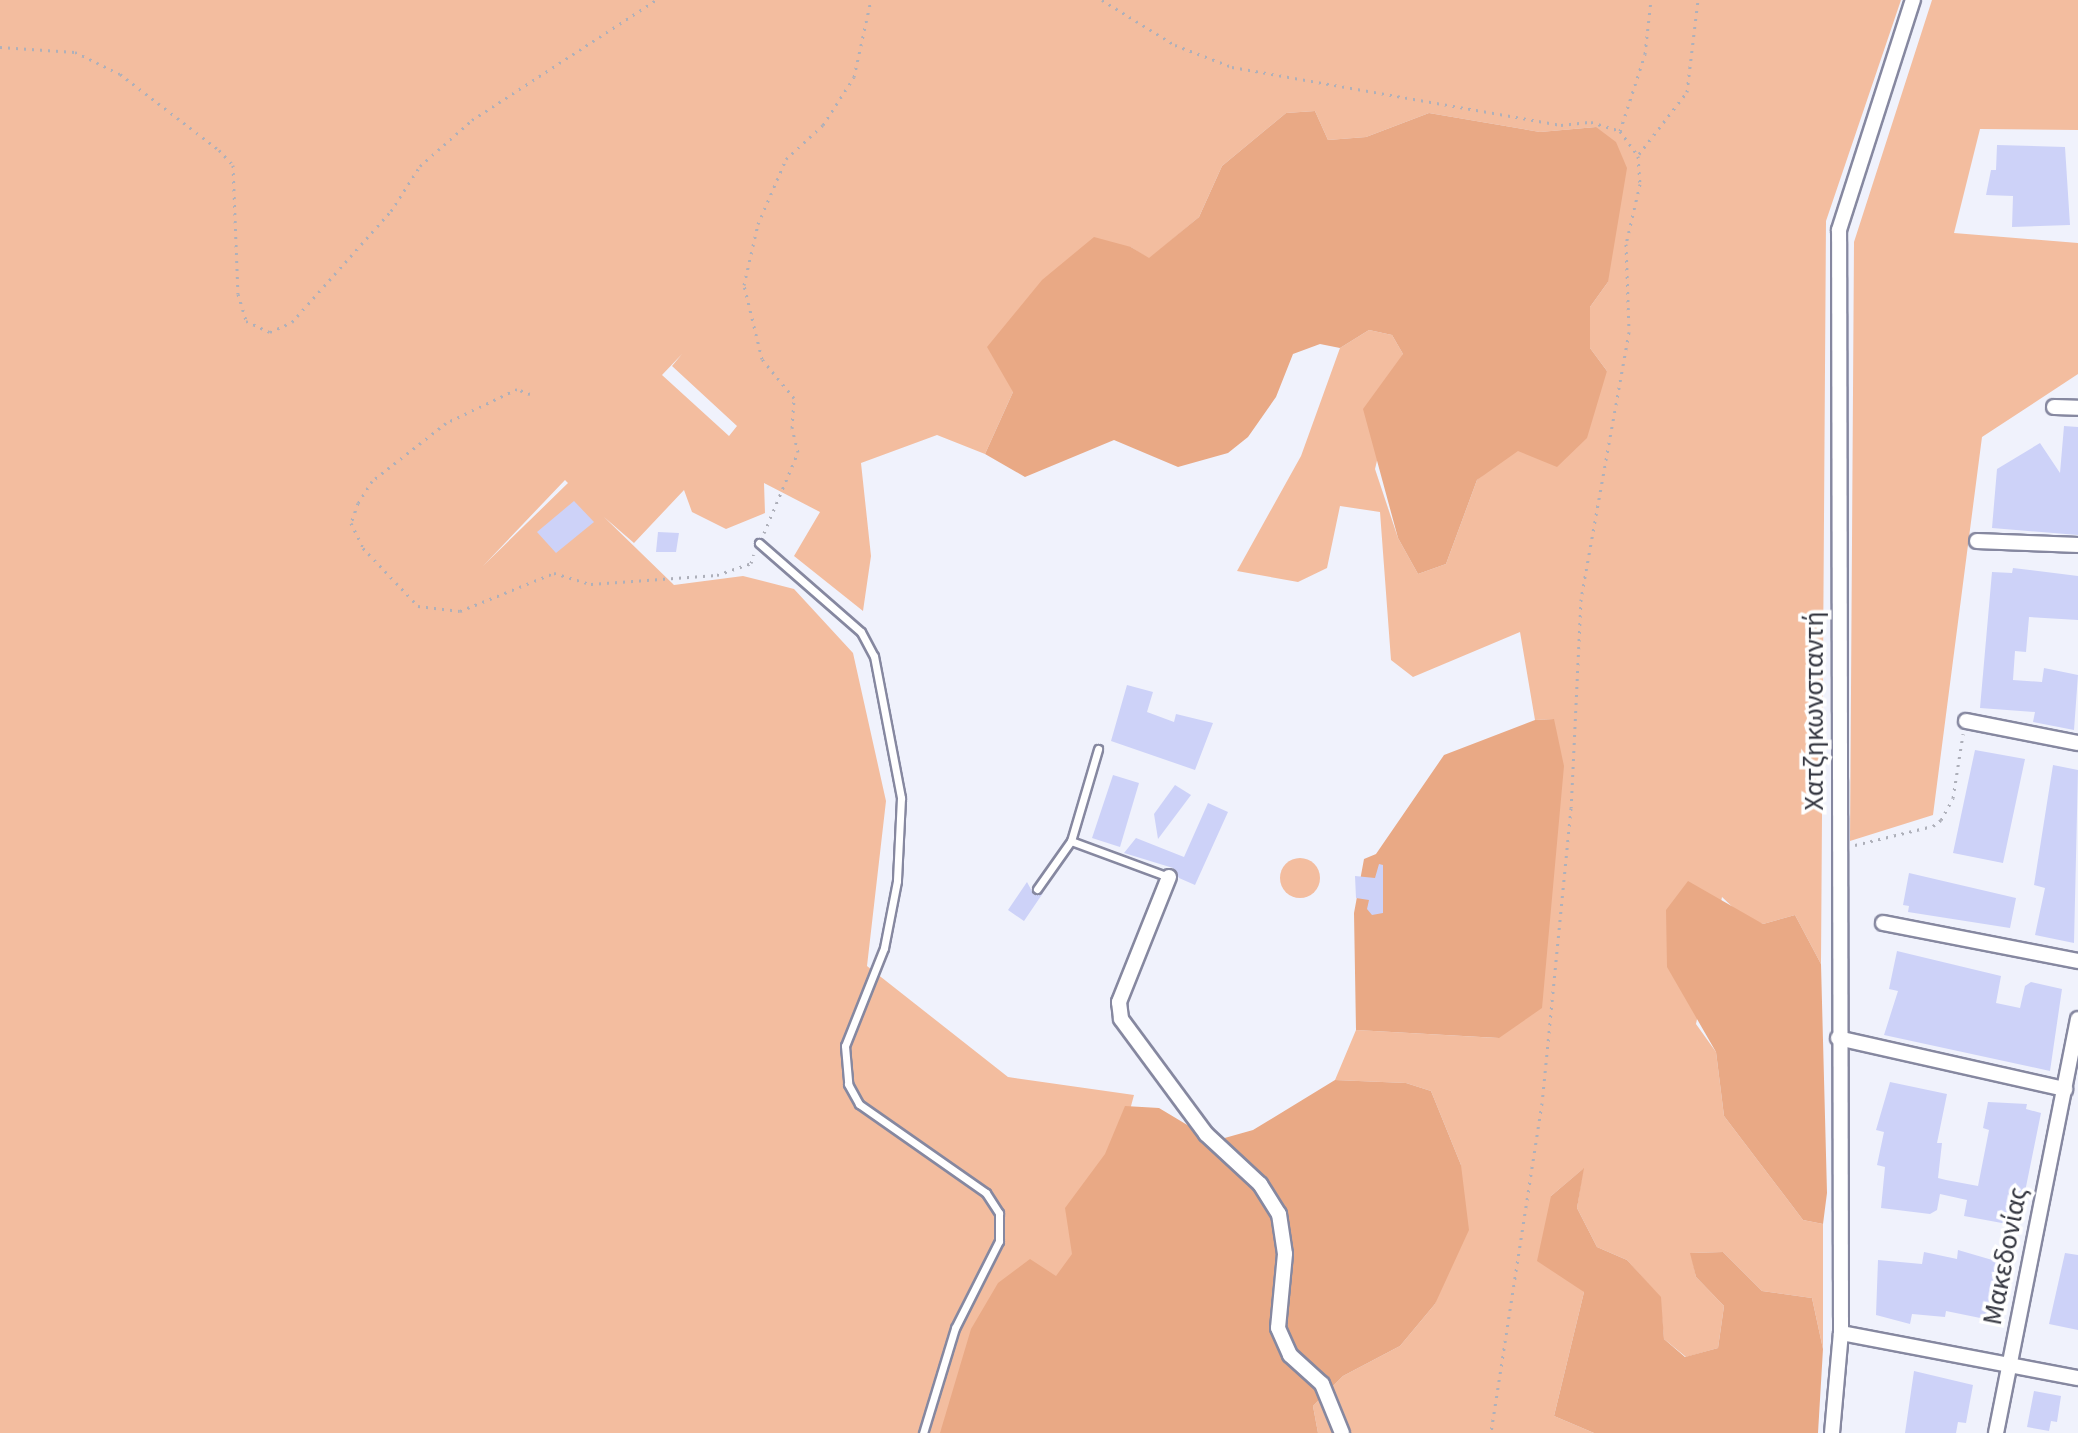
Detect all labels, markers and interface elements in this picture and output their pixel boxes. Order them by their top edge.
street label: Χατζηκωνσταντή [1797,611,1831,811]
street label: Μακεδονίας [1975,1184,2035,1328]

